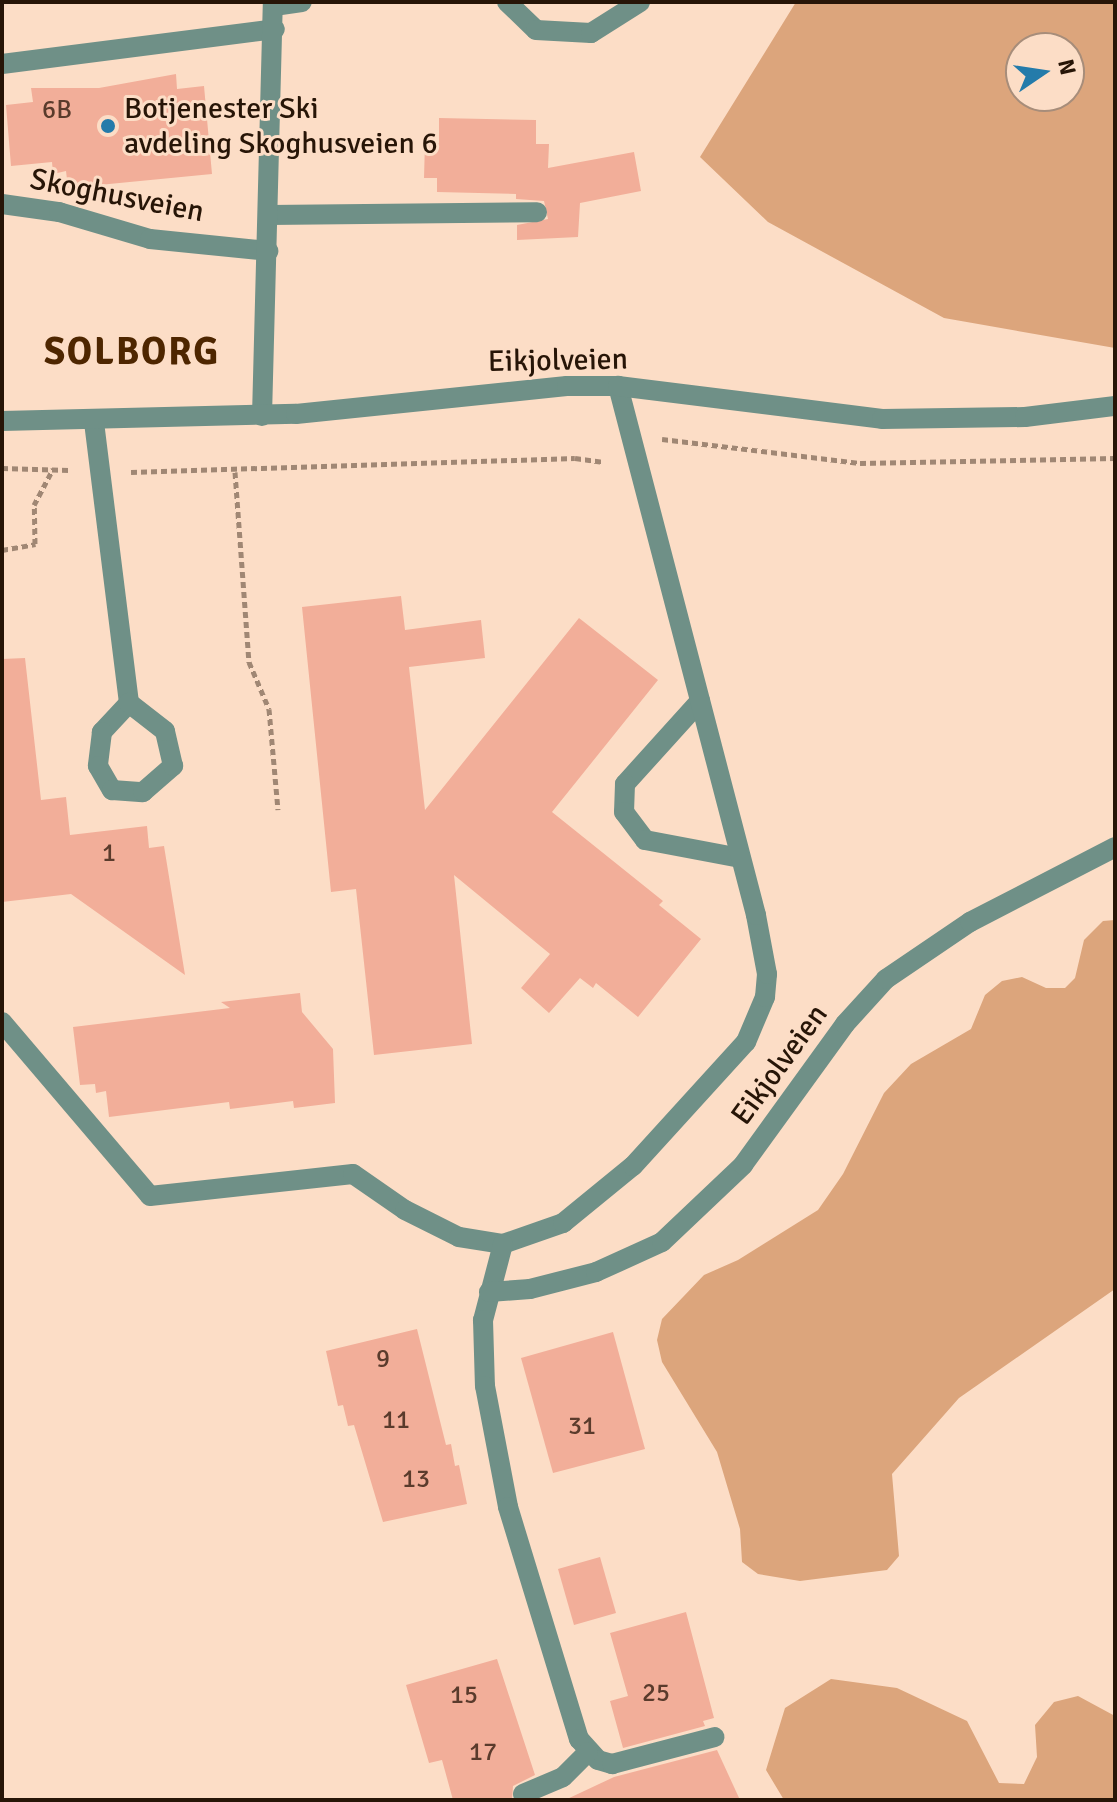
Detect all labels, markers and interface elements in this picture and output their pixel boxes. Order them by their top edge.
north arrow [1005,32,1085,112]
text: N [1052,56,1082,77]
place label: Botjenester Ski avdeling Skoghusveien 6 [124,91,438,162]
house number: 6B [42,95,72,127]
marker: Botjenester Ski avdeling Skoghusveien 6 [99,117,117,135]
street label: Skoghusveien [27,162,207,230]
district label: SOLBORG [44,329,220,375]
street label: Eikjolveien [488,342,628,380]
house number: 1 [102,838,116,870]
street label: Eikjolveien [724,998,836,1132]
house number: 9 [376,1344,390,1376]
house number: 11 [382,1405,410,1437]
house number: 31 [568,1411,596,1443]
house number: 13 [402,1464,430,1496]
house number: 25 [642,1678,670,1710]
house number: 15 [450,1680,478,1712]
house number: 17 [469,1737,497,1769]

